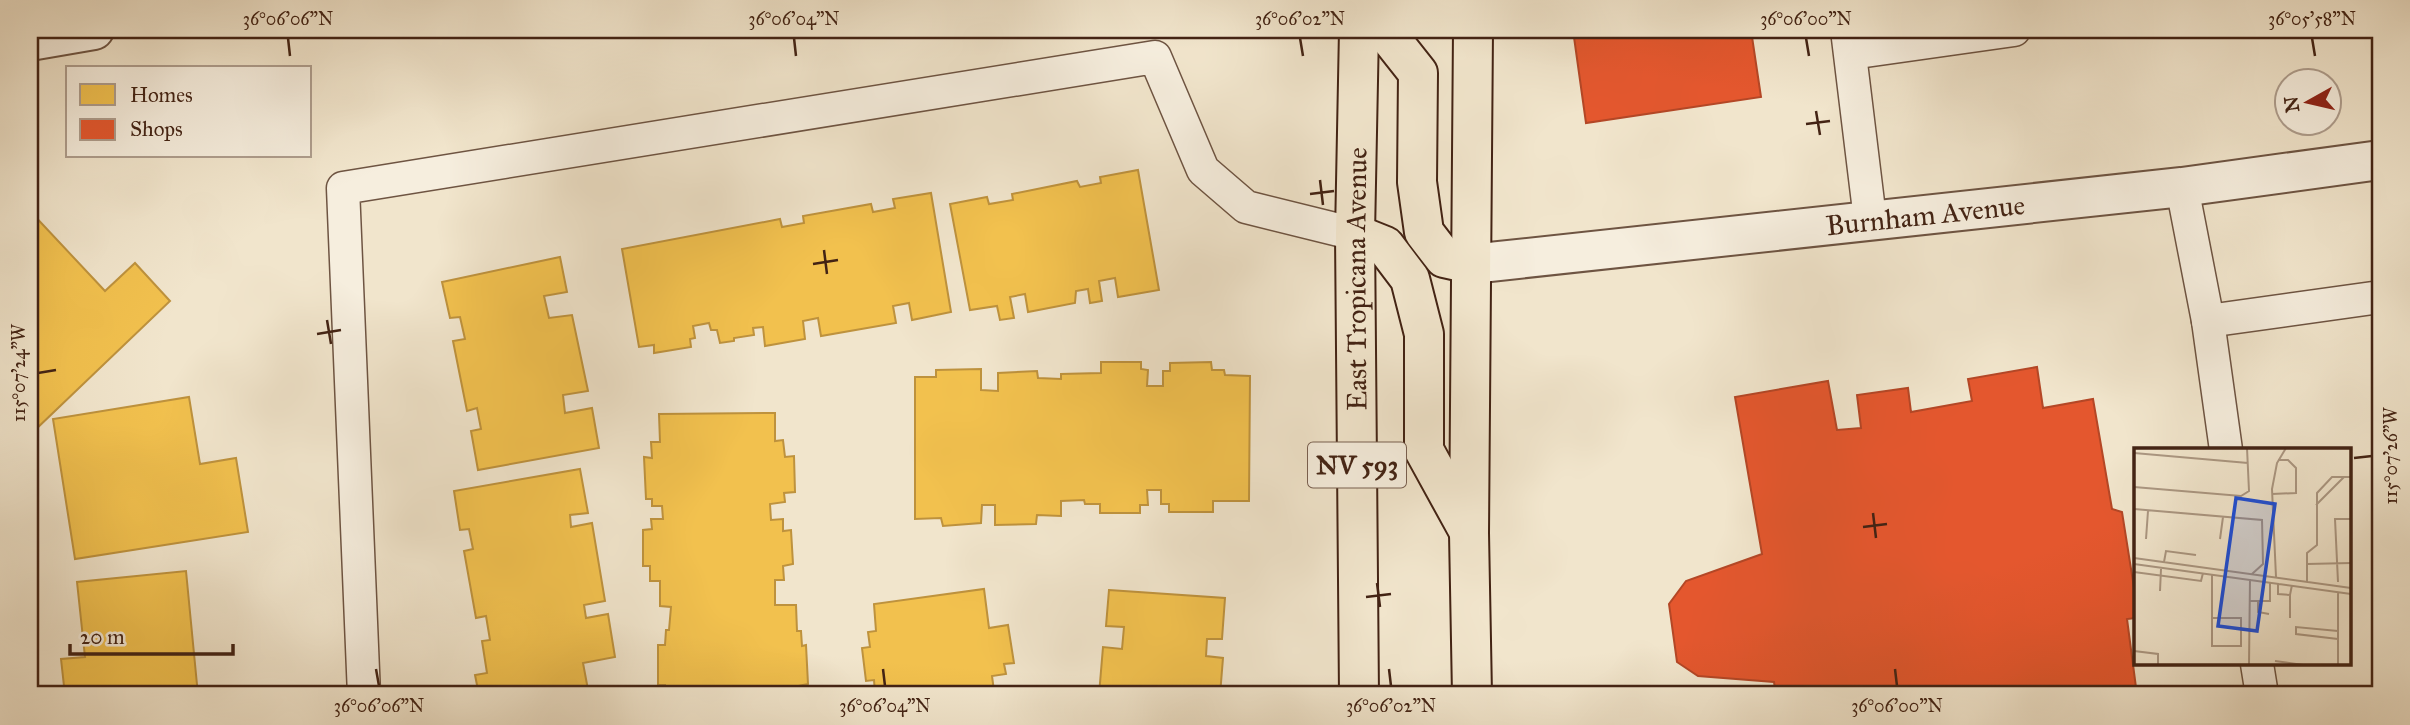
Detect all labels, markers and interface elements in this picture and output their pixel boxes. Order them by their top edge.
text: 36°06'06"N [243,8,333,30]
text: 36°06'04"N [748,8,840,30]
text: 36°06'02"N [1255,8,1345,30]
text: 36°06'00"N [1760,8,1852,30]
text: 36°05'58"N [2268,8,2356,30]
legend [66,66,312,158]
north arrow [2274,66,2344,136]
text: Homes [130,82,193,108]
text: N [2279,95,2304,114]
text: Shops [130,116,183,142]
street label: East Tropicana Avenue [1337,147,1374,411]
street label: Burnham Avenue [1824,187,2027,243]
text: 115°07'24"W [8,323,30,422]
text: 115°07'26"W [2380,407,2402,505]
road number: NV 593 [1308,442,1406,488]
inset map [2134,448,2350,666]
scale bar [70,613,233,657]
text: 20 m [80,624,125,650]
text: 36°06'06"N [334,695,424,717]
text: 36°06'04"N [839,695,931,717]
text: 36°06'02"N [1346,695,1436,717]
text: 36°06'00"N [1851,695,1943,717]

